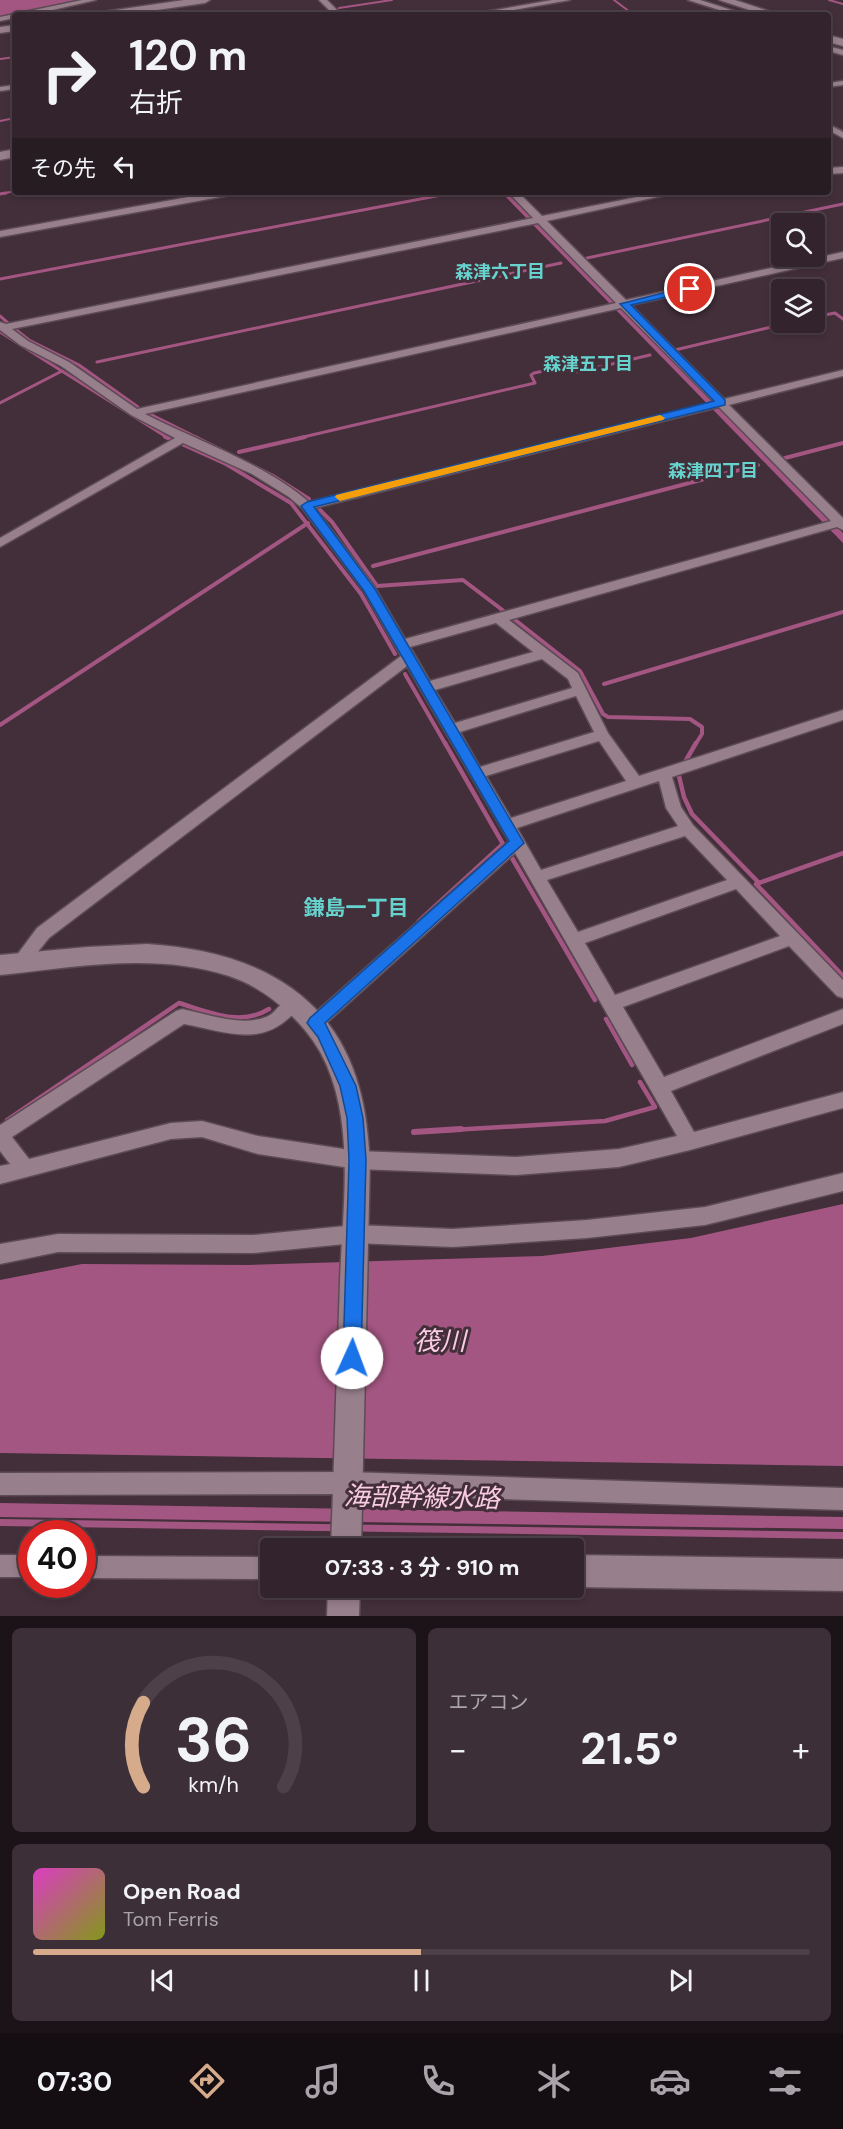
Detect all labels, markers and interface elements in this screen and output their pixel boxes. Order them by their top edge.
text: 120 m [129,28,247,83]
icon: right [30,36,108,114]
text: 右折 [129,85,183,120]
icon: left [108,150,141,183]
text: その先 [30,154,96,183]
map controls [771,213,825,333]
button: search [771,213,825,267]
district label: 森津六丁目 [455,260,545,284]
pin [664,263,715,314]
icon: arrive [673,272,706,305]
button: layers [771,279,825,333]
district label: 森津五丁目 [543,352,633,376]
district label: 森津四丁目 [668,459,758,483]
district label: 鎌島一丁目 [304,894,409,922]
water label: 筏川 [414,1324,469,1358]
position arrow [320,1326,384,1390]
water label: 海部幹線水路 [344,1479,502,1515]
speed limit sign: 40 [18,1520,96,1598]
text: 07:33 · 3 分 · 910 m [325,1553,519,1582]
text: エアコン [449,1689,529,1715]
text: 36 [175,1699,252,1780]
text: 21.5° [580,1719,678,1778]
text: − [449,1728,467,1771]
text: + [792,1728,810,1771]
text: km/h [188,1771,239,1799]
text: Open Road [123,1877,241,1906]
text: Tom Ferris [123,1906,219,1932]
icon: previous [146,1964,179,1997]
icon: pause [405,1964,438,1997]
icon: next [664,1964,697,1997]
icon: directions [186,2060,228,2102]
icon: music [302,2060,344,2102]
icon: phone [417,2060,459,2102]
icon: climate [533,2060,575,2102]
icon: car [649,2060,691,2102]
icon: filters [764,2060,806,2102]
text: 07:30 [37,2064,112,2099]

